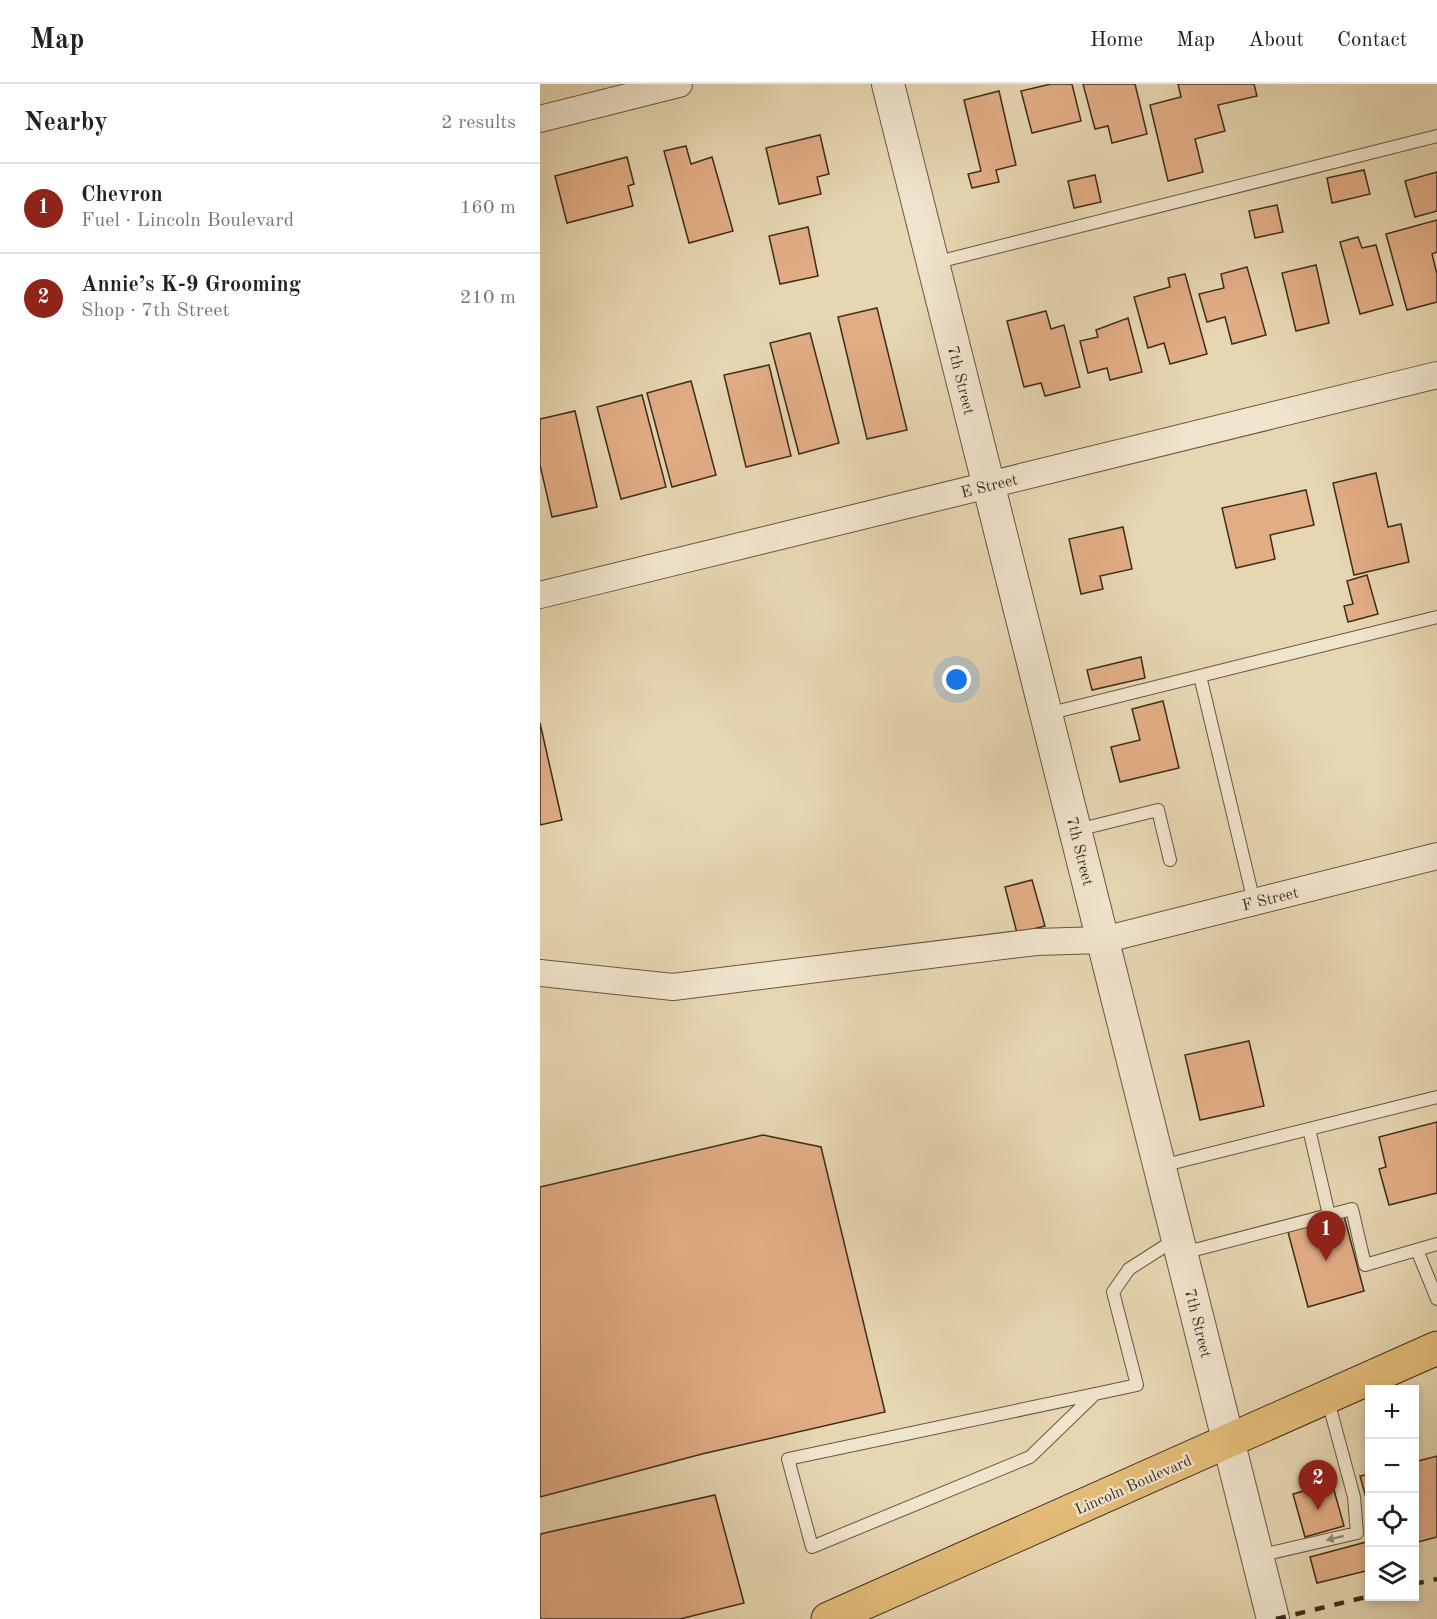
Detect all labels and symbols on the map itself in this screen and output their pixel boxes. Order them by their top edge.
street label: 7th Street [944,344,976,417]
street label: E Street [959,472,1020,502]
your location [942,665,971,694]
street label: 7th Street [1063,815,1095,888]
street label: F Street [1241,885,1301,915]
pin: 1 [1306,1212,1346,1261]
street label: 7th Street [1181,1287,1213,1360]
street label: Lincoln Boulevard [1073,1453,1195,1519]
pin: 2 [1298,1460,1338,1510]
one-way arrow [1325,1534,1344,1543]

